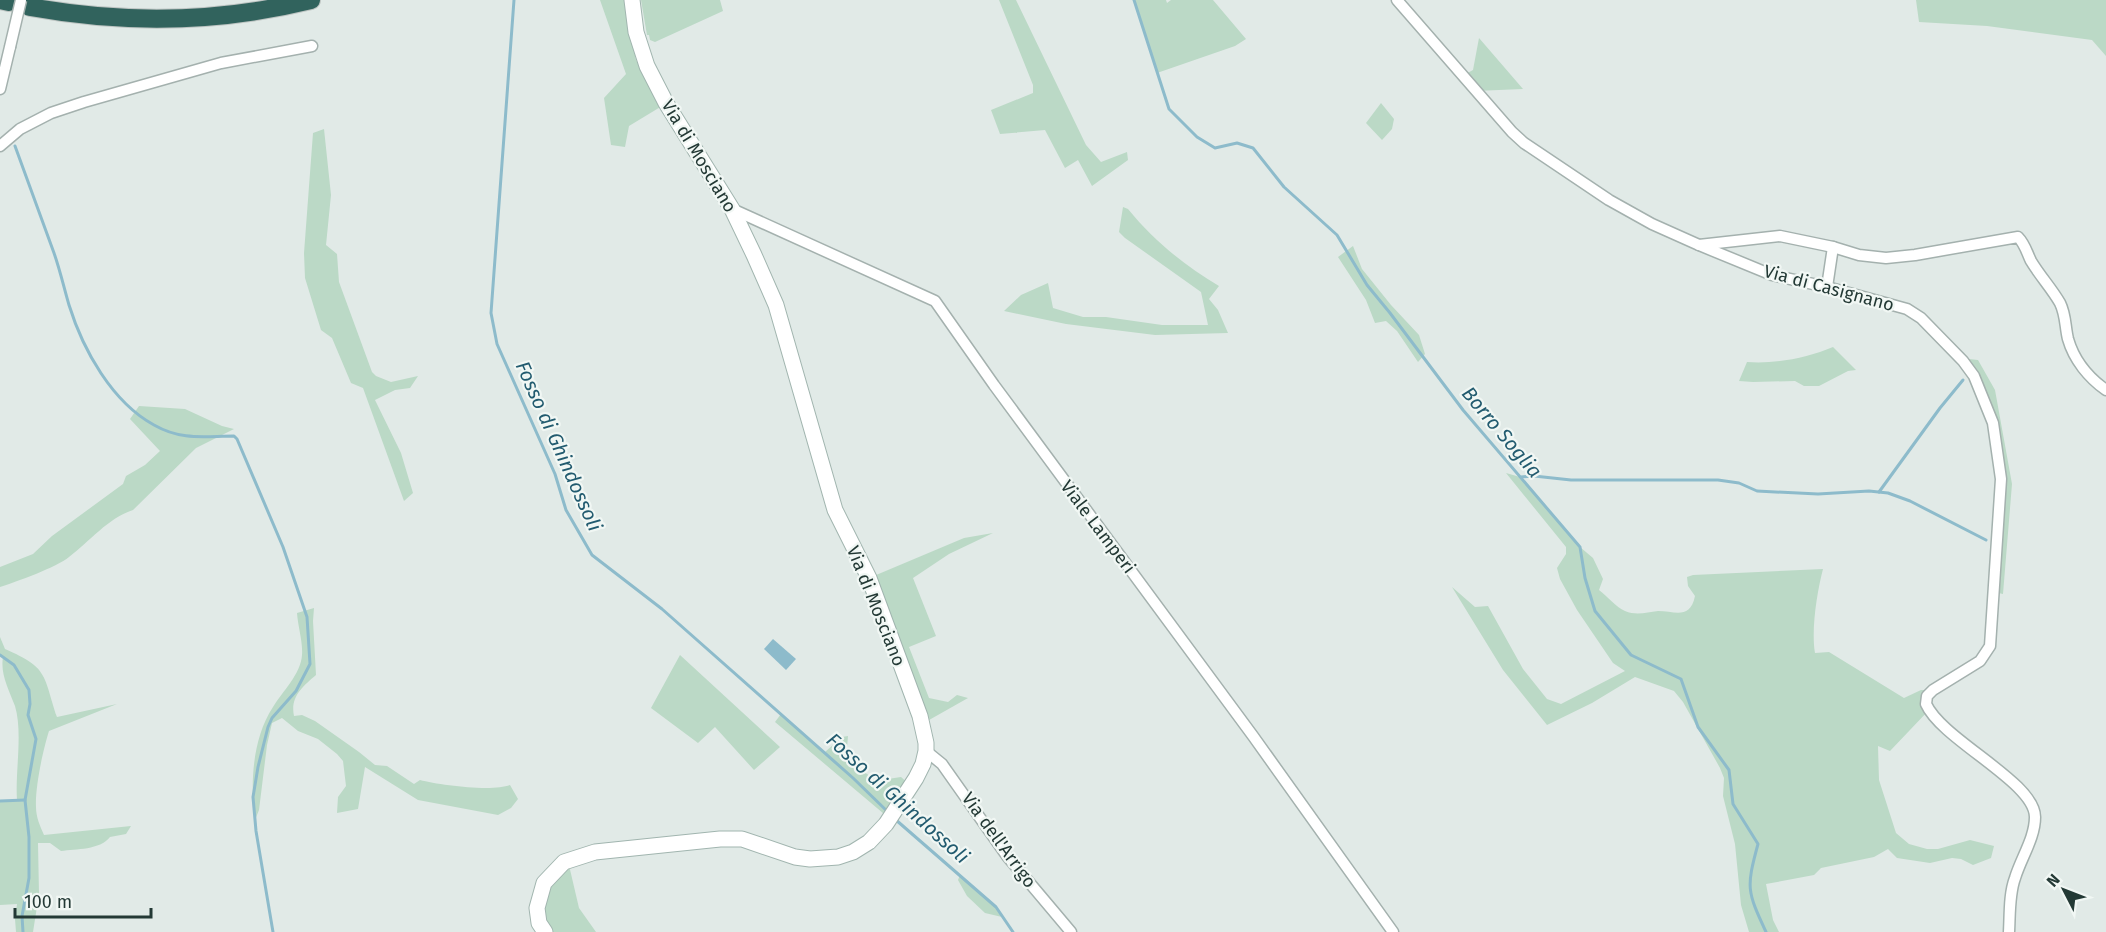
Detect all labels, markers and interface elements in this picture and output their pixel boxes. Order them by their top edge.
street label: Via di Mosciano [657,96,741,216]
street label: Via di Casignano [1761,260,1897,316]
water label: Fosso di Ghindossoli [511,357,608,535]
water label: Borro Soglia [1457,382,1547,482]
street label: Viale Lamperi [1056,476,1140,578]
street label: Via di Mosciano [842,543,910,669]
water label: Fosso di Ghindossoli [822,728,975,869]
street label: Via dell'Arrigo [957,788,1041,892]
north arrow [2034,860,2094,920]
text: N [2043,870,2064,891]
scale bar [15,881,152,919]
text: 100 m [24,891,72,913]

